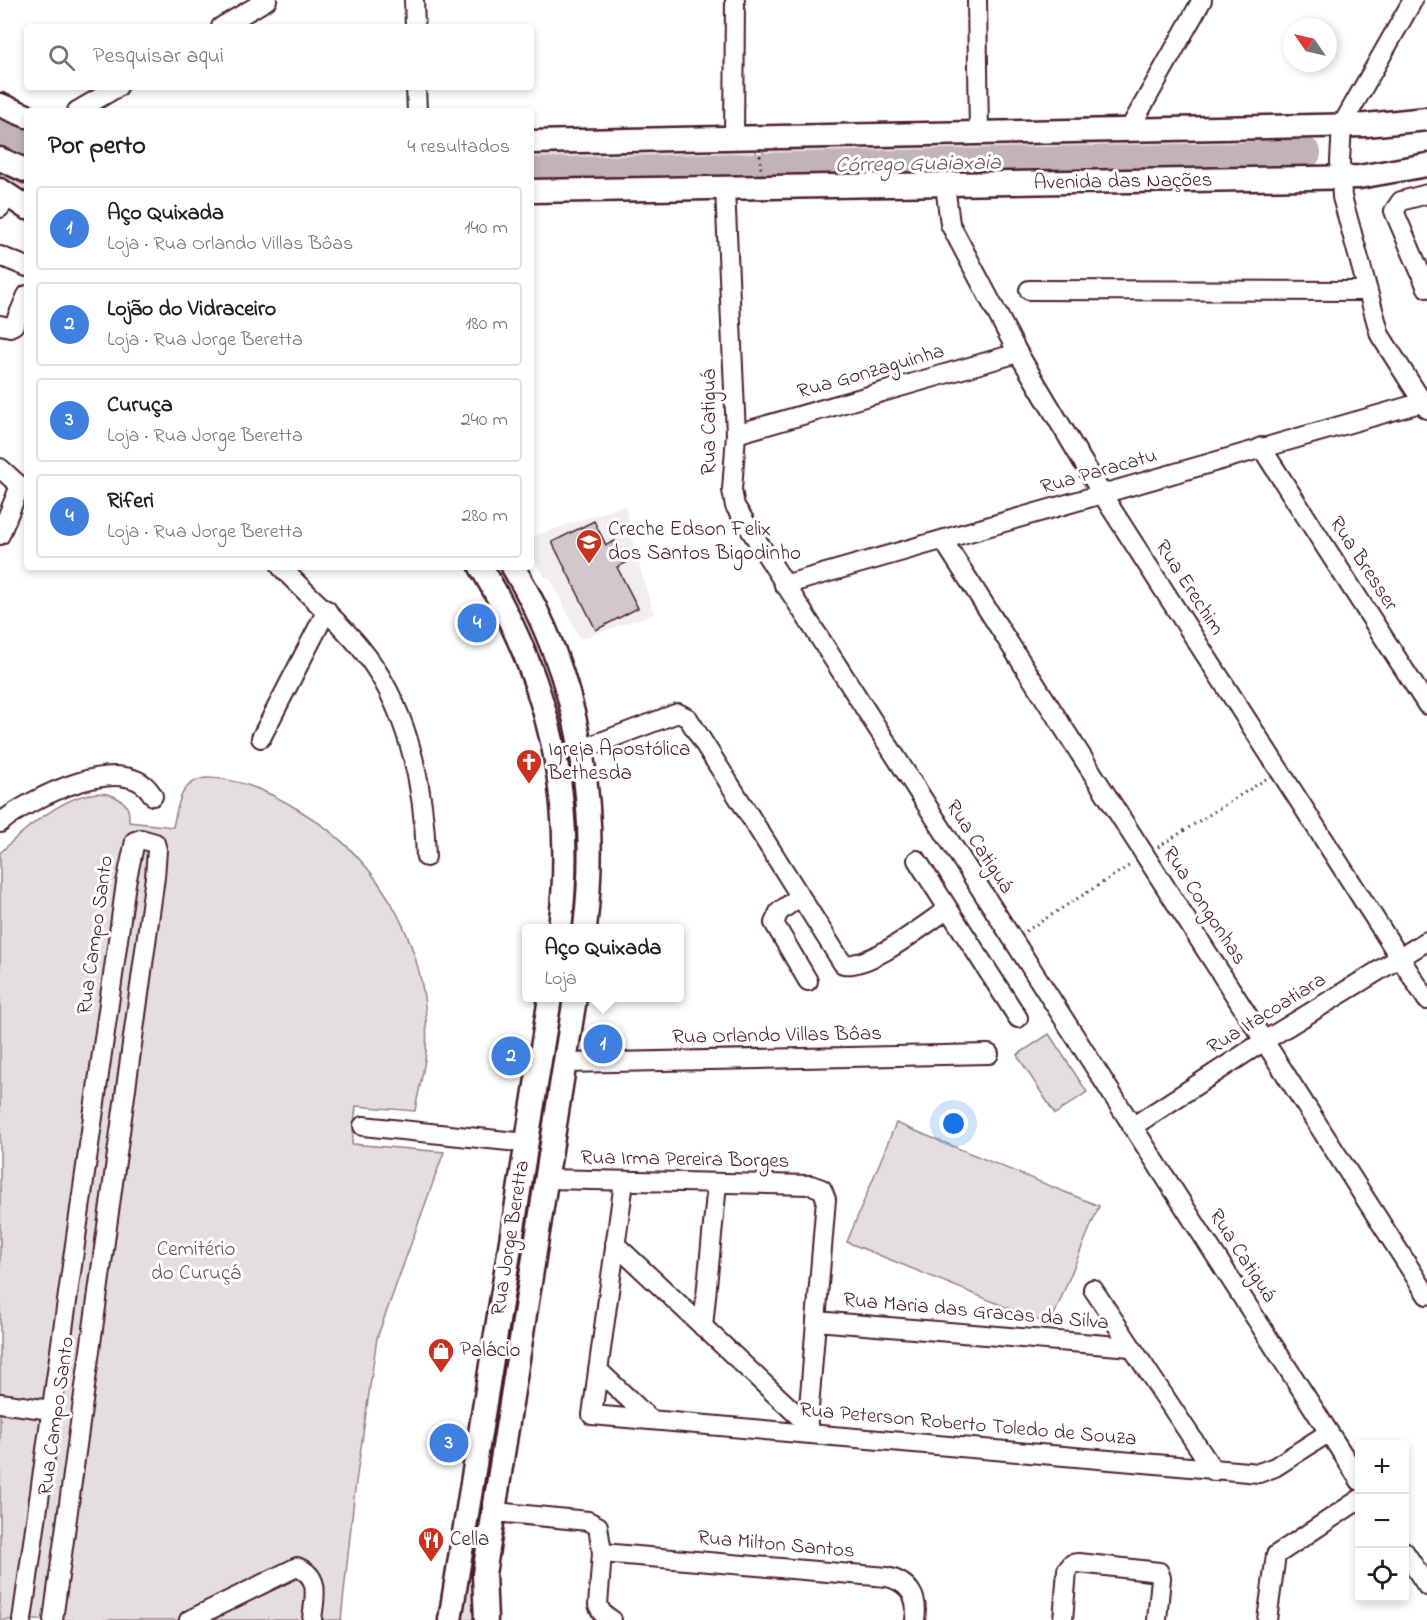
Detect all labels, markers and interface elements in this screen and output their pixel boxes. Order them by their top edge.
north arrow [1283,18,1337,72]
search box [24,24,534,90]
icon: search [45,41,78,74]
text: Pesquisar aqui [93,41,224,73]
text: Por perto [48,128,146,166]
text: 4 resultados [407,133,510,162]
water label: Córrego Guaiaxaia [835,148,1002,182]
street label: Avenida das Nações [1033,165,1213,199]
text: Aço Quixada [107,198,224,230]
text: 1 [66,214,73,243]
text: 140 m [464,214,508,243]
text: Loja · Rua Orlando Villas Bôas [107,230,353,259]
text: Lojão do Vidraceiro [107,294,276,326]
text: 2 [65,310,74,339]
text: 180 m [465,310,508,339]
text: Loja · Rua Jorge Beretta [107,326,303,355]
street label: Rua Gonzaguinha [794,337,949,409]
street label: Rua Catiguá [695,369,727,475]
text: Curuça [107,390,173,422]
text: 3 [65,406,74,435]
text: 240 m [461,406,508,435]
text: Loja · Rua Jorge Beretta [107,422,303,451]
street label: Rua Paracatu [1037,441,1161,503]
text: Riferi [107,486,154,518]
text: 4 [65,502,74,531]
text: 280 m [461,502,508,531]
street label: Rua Bresser [1321,511,1405,618]
place label: Creche Edson Felix dos Santos Bigodinho [608,515,801,571]
text: Loja · Rua Jorge Beretta [107,518,303,547]
school or university icon: Creche Edson Felix dos Santos Bigodinho [574,527,604,565]
street label: Rua Erechim [1147,534,1231,642]
pin: 4 [458,600,496,646]
place label: Igreja Apostólica Bethesda [547,735,690,789]
church icon: Igreja Apostólica Bethesda [514,747,544,785]
street label: Rua Catiguá [936,794,1021,901]
street label: Rua Congonhas [1153,841,1254,972]
street label: Rua Campo Santo [70,854,122,1016]
popup [522,924,684,1002]
text: Aço Quixada [545,933,661,965]
text: Loja [545,965,577,994]
street label: Rua Itacoatiara [1202,965,1332,1063]
street label: Rua Orlando Villas Bôas [672,1019,882,1053]
pin: 1 [584,1022,622,1066]
pin: 2 [492,1034,530,1078]
your location [939,1109,968,1138]
street label: Rua Irma Pereira Borges [580,1143,790,1179]
street label: Rua Jorge Beretta [484,1158,540,1318]
street label: Rua Catiguá [1199,1203,1284,1310]
park label: Cemitério do Curuçá [151,1235,241,1289]
street label: Rua Maria das Gracas da Silva [842,1285,1110,1339]
street label: Rua Campo Santo [31,1335,83,1497]
shop icon: Palácio [426,1336,456,1374]
place label: Palácio [460,1336,520,1366]
street label: Rua Peterson Roberto Toledo de Souza [798,1395,1138,1455]
pin: 3 [430,1420,468,1466]
map controls [1355,1440,1409,1602]
button: + [1355,1440,1409,1494]
button: − [1355,1494,1409,1548]
street label: Rua Milton Santos [696,1523,856,1567]
restaurant icon: Cella [416,1525,446,1563]
place label: Cella [450,1525,489,1555]
button: locate [1355,1548,1409,1602]

